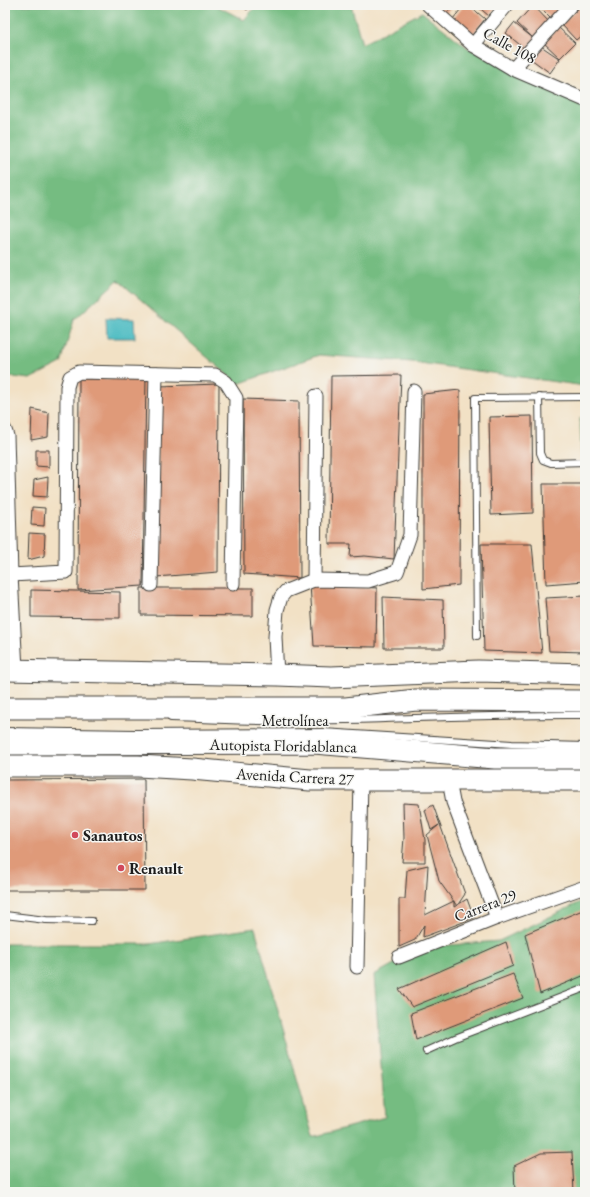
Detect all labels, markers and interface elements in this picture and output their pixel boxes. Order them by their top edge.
street label: Calle 108 [479,22,540,69]
street label: Metrolínea [261,710,329,731]
street label: Autopista Floridablanca [208,734,358,757]
street label: Avenida Carrera 27 [235,763,355,790]
place label: Sanautos [83,825,143,846]
marker: Sanautos [70,830,80,840]
place label: Renault [129,858,183,879]
marker: Renault [116,863,126,873]
street label: Carrera 29 [451,884,520,927]

